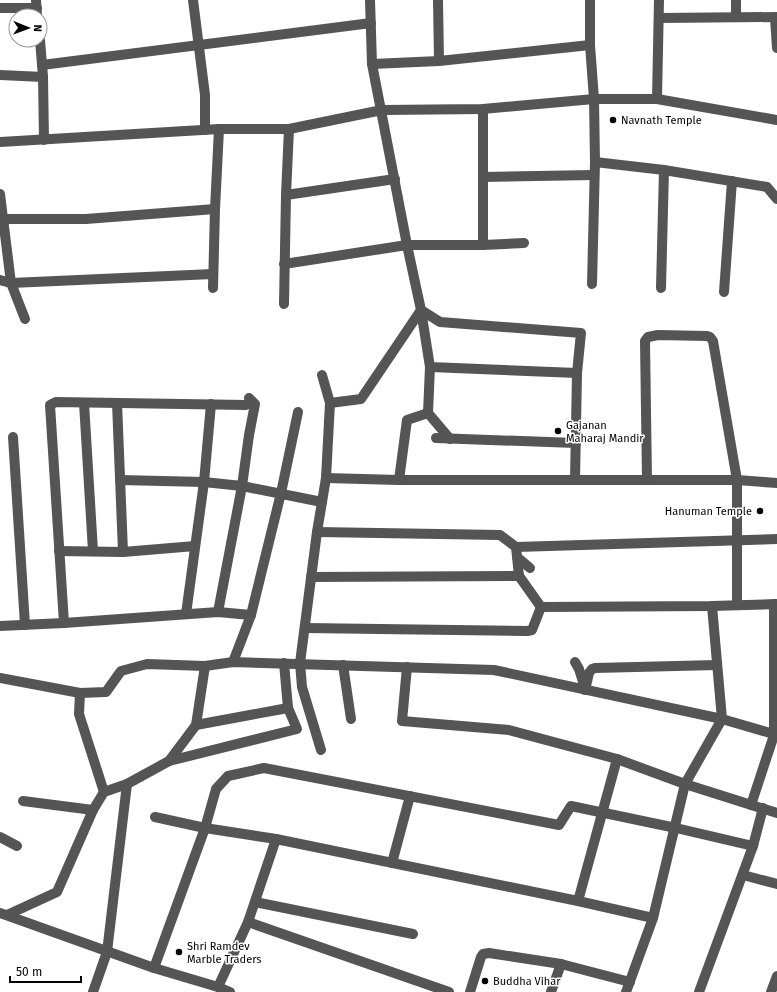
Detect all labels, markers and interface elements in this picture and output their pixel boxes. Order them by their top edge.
north arrow [8,8,48,48]
text: N [31,24,44,32]
place label: Navnath Temple [621,114,702,127]
marker: Navnath Temple [608,115,618,125]
place label: Gajanan Maharaj Mandir [566,419,644,445]
marker: Gajanan Maharaj Mandir [553,426,563,436]
place label: Hanuman Temple [665,505,752,518]
marker: Hanuman Temple [755,506,765,516]
place label: Shri Ramdev Marble Traders [187,940,261,966]
marker: Shri Ramdev Marble Traders [174,947,184,957]
scale bar [10,958,81,984]
text: 50 m [16,965,42,979]
place label: Buddha Vihar [493,975,561,988]
marker: Buddha Vihar [480,976,490,986]

